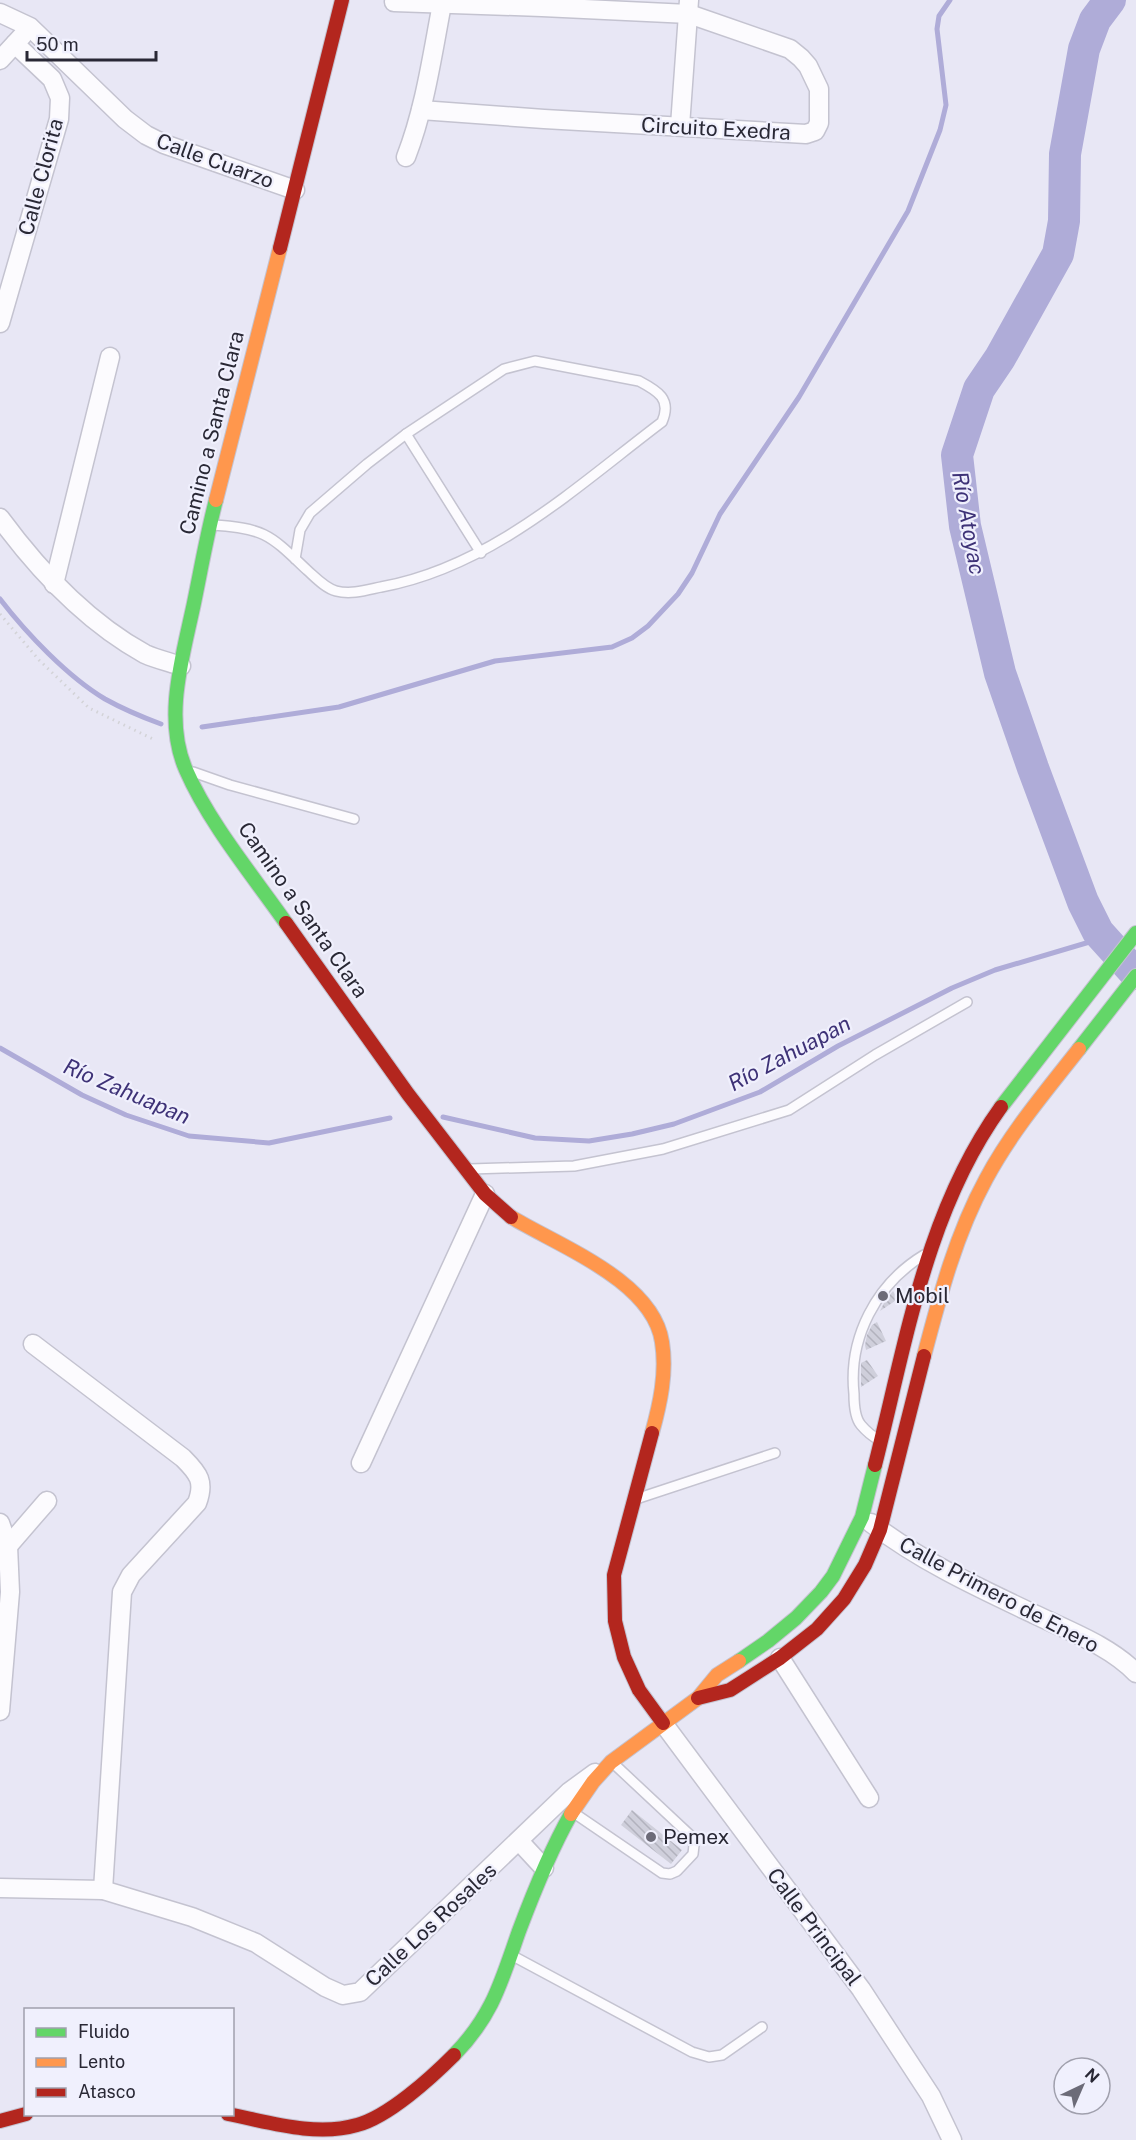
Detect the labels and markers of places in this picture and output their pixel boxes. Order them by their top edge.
place label: Mobil [895,1283,950,1308]
marker: Mobil [876,1289,890,1303]
place label: Pemex [663,1824,729,1849]
marker: Pemex [644,1830,658,1844]

